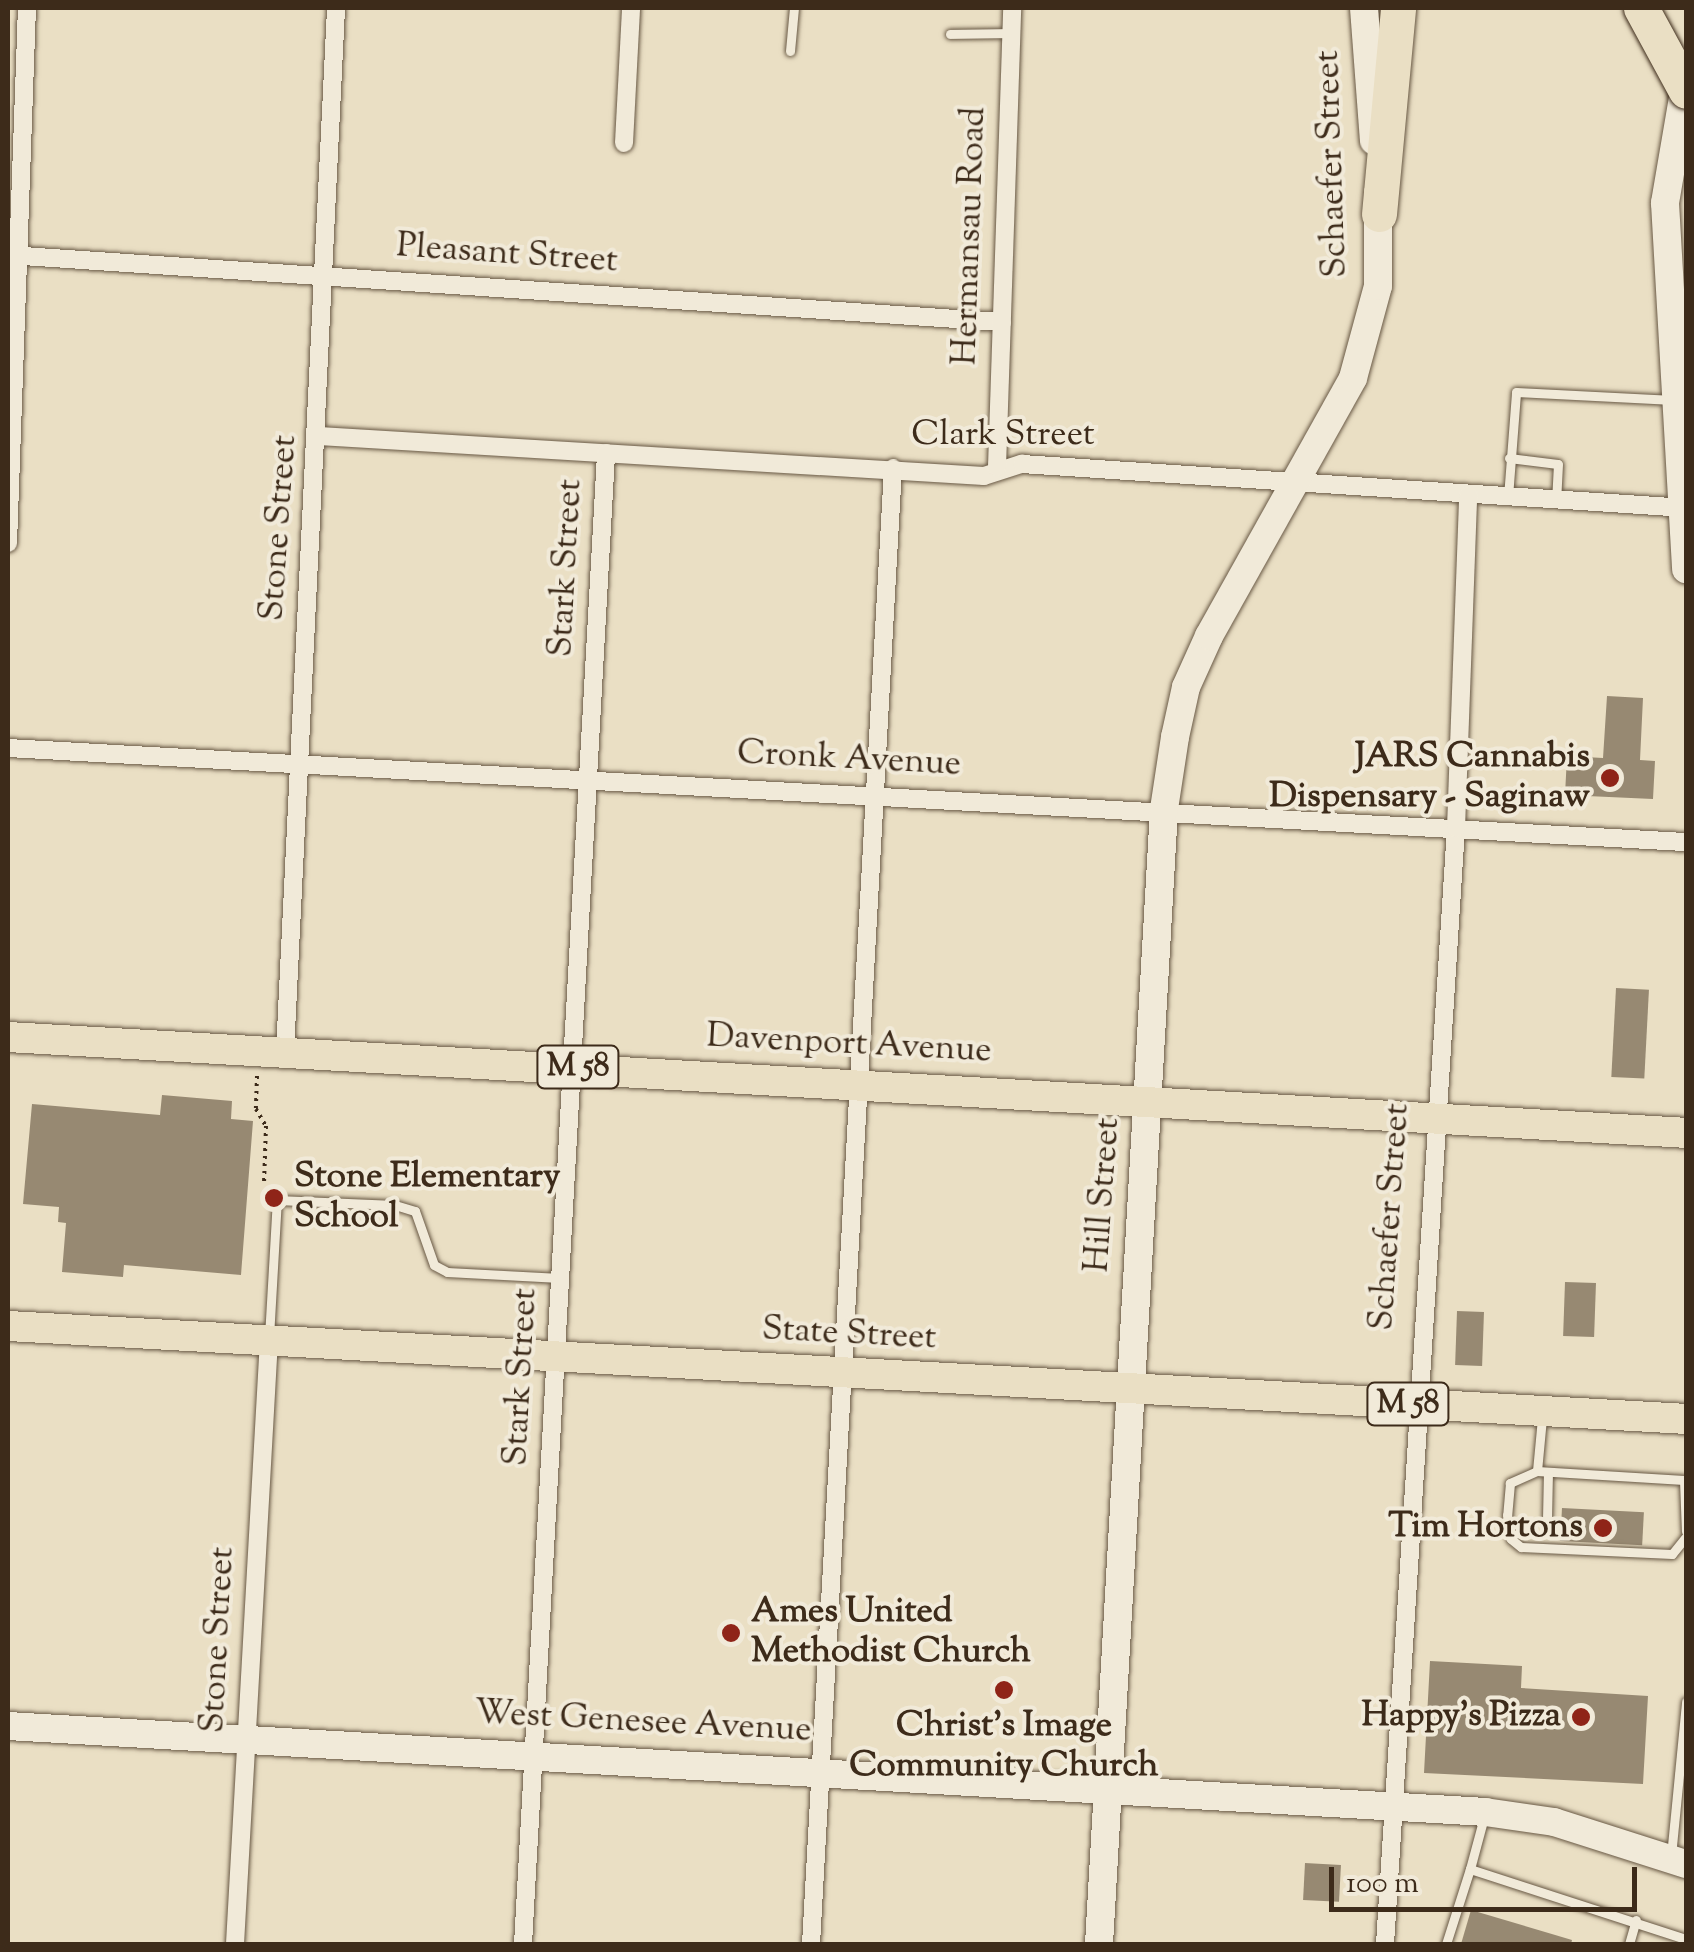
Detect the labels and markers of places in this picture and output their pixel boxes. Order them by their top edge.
place label: JARS Cannabis Dispensary - Saginaw [1269,737,1590,819]
marker: JARS Cannabis Dispensary - Saginaw [1599,767,1621,789]
place label: Stone Elementary School [294,1157,560,1239]
marker: Stone Elementary School [263,1187,285,1209]
place label: Tim Hortons [1388,1507,1583,1549]
marker: Tim Hortons [1592,1517,1614,1539]
place label: Ames United Methodist Church [751,1592,1031,1674]
marker: Ames United Methodist Church [720,1622,742,1644]
marker: Christ's Image Community Church [993,1679,1015,1701]
place label: Happy's Pizza [1361,1696,1561,1738]
place label: Christ's Image Community Church [849,1706,1159,1788]
marker: Happy's Pizza [1570,1706,1592,1728]

